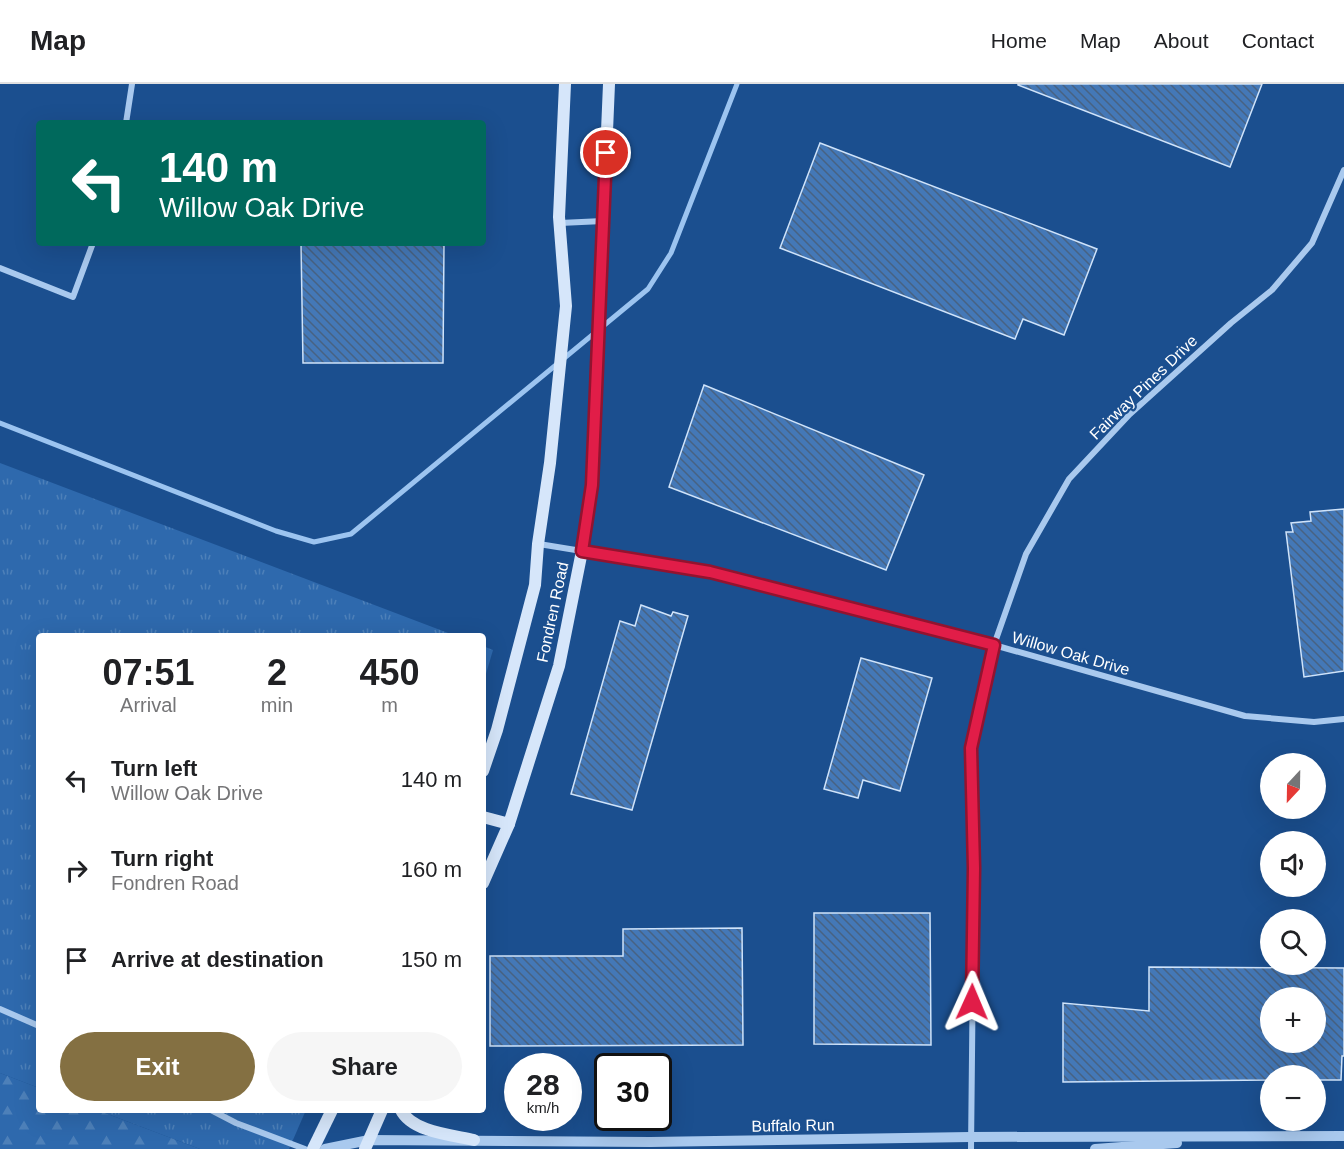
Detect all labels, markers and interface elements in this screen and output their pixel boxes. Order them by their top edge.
text: Map [30,25,86,56]
text: Home [991,29,1047,52]
text: Map [1080,29,1121,52]
text: About [1154,29,1209,52]
text: Contact [1242,29,1314,52]
pin [580,127,631,178]
icon: arrive [589,136,622,169]
icon: left [60,144,138,222]
text: 140 m [159,144,278,191]
text: Willow Oak Drive [159,193,365,223]
street label: Fairway Pines Drive [1086,332,1200,443]
street label: Fondren Road [534,560,571,664]
street label: Willow Oak Drive [1010,629,1132,678]
text: 07:51 [102,652,194,693]
text: 2 [267,652,287,693]
text: 450 [359,652,420,693]
text: Arrival [120,694,177,716]
text: min [261,694,293,716]
text: m [381,694,398,716]
north arrow [1260,753,1326,819]
map controls [1260,753,1326,1131]
text: Turn left [111,756,197,781]
icon: left [60,764,93,797]
text: 140 m [401,767,462,792]
text: Willow Oak Drive [111,782,263,804]
button: sound [1260,831,1326,897]
text: Turn right [111,846,213,871]
icon: right [60,854,93,887]
text: 160 m [401,857,462,882]
text: Fondren Road [111,872,239,894]
button: search [1260,909,1326,975]
icon: arrive [60,944,93,977]
text: Arrive at destination [111,947,324,972]
text: 150 m [401,947,462,972]
position arrow [940,970,1004,1034]
button: + [1260,987,1326,1053]
button: Exit [60,1032,255,1101]
button: Share [267,1032,462,1101]
speed limit sign: 30 [594,1053,672,1131]
button: − [1260,1065,1326,1131]
text: 28 [526,1068,560,1101]
text: km/h [527,1099,559,1116]
street label: Buffalo Run [751,1116,835,1135]

